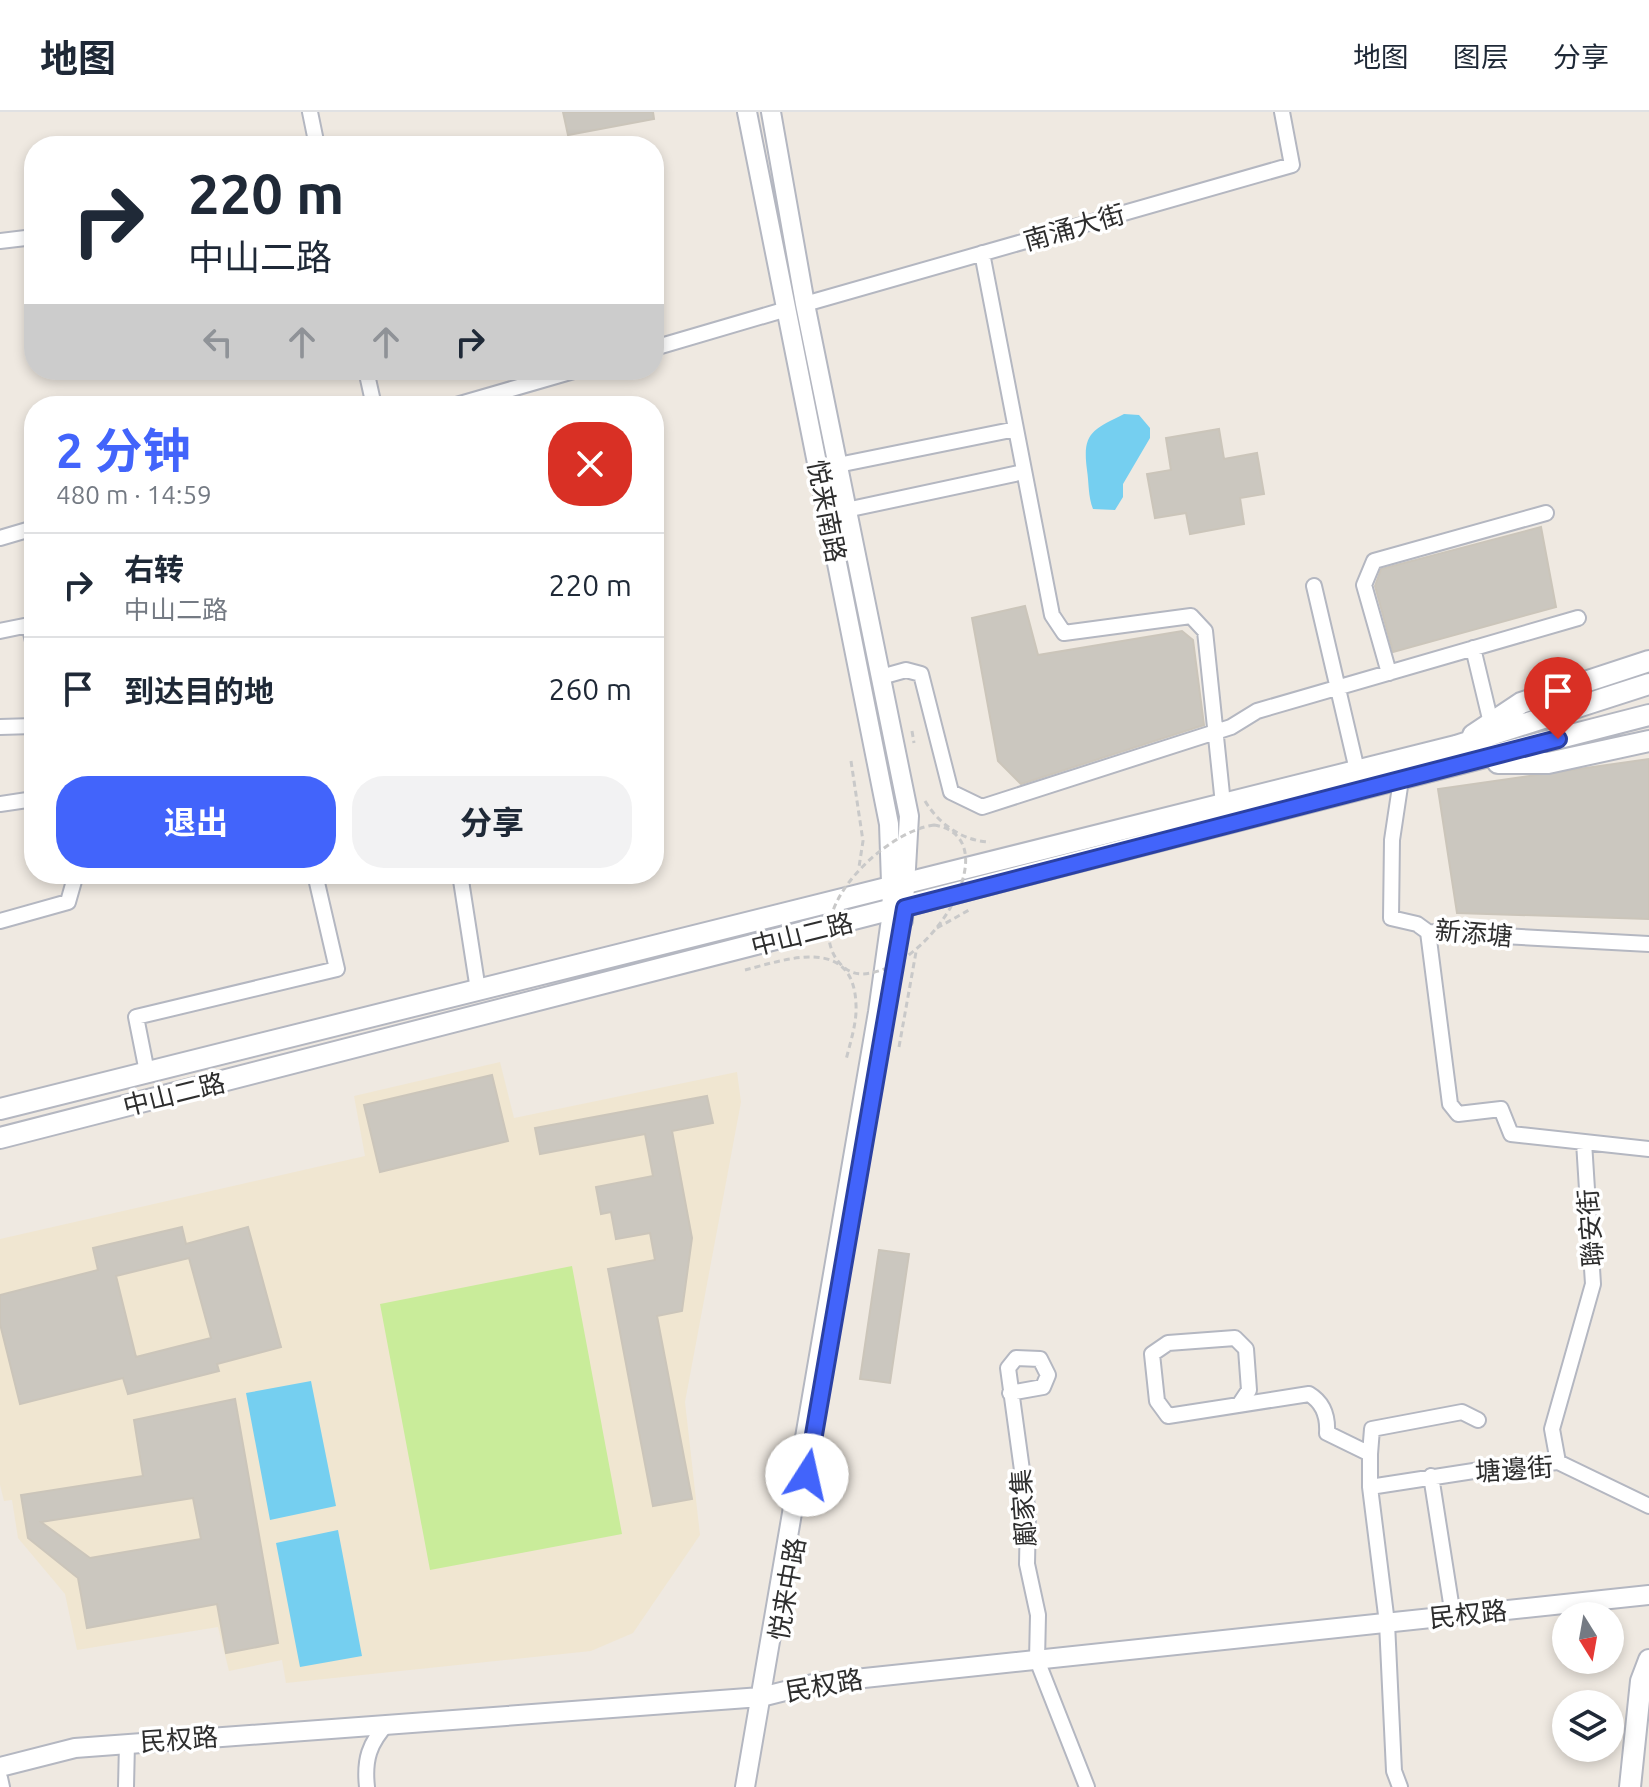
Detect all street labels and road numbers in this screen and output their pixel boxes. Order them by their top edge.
street label: 南涌大街 [1020,199,1128,255]
street label: 悦来南路 [803,457,851,565]
street label: 中山二路 [748,907,856,961]
street label: 新添塘 [1434,915,1514,951]
street label: 中山二路 [120,1067,228,1121]
street label: 聯安街 [1573,1188,1607,1268]
street label: 塘邊街 [1474,1452,1554,1486]
street label: 鄺家集 [1006,1468,1040,1548]
street label: 悦来中路 [764,1535,810,1643]
street label: 民权路 [1428,1596,1508,1632]
street label: 民权路 [783,1664,865,1706]
street label: 民权路 [139,1722,219,1756]

